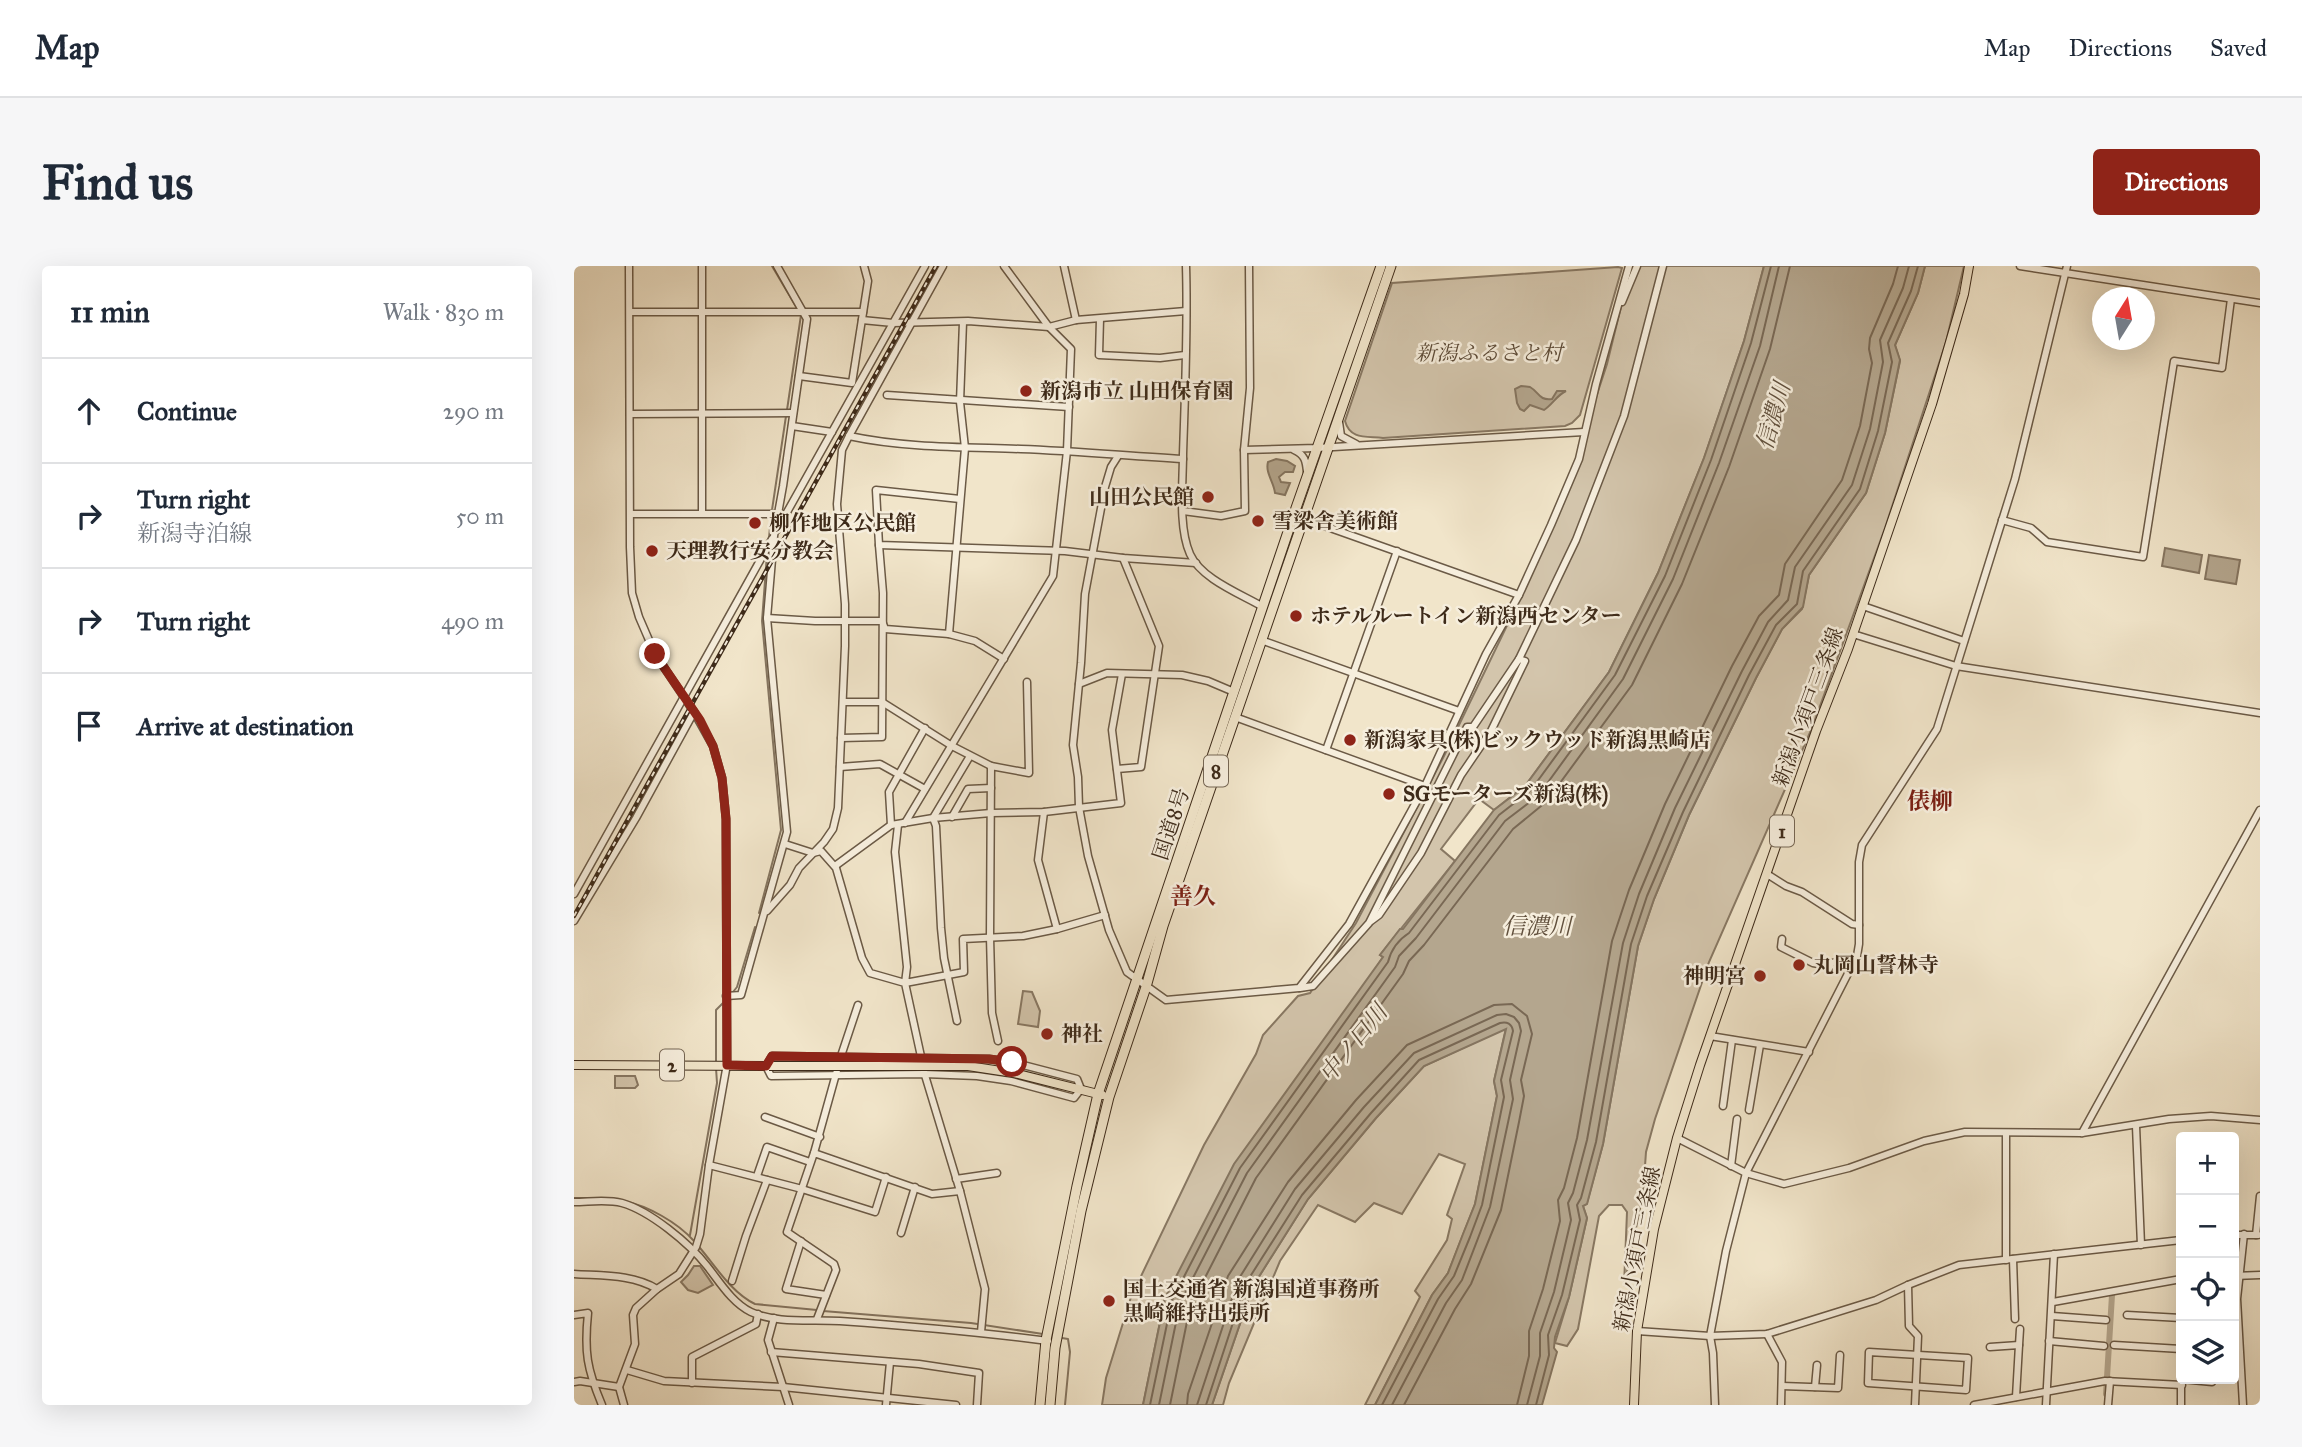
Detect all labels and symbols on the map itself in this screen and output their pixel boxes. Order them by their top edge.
north arrow [2092,287,2155,350]
park label: 新潟ふるさと村 [1416,340,1565,366]
water label: 信濃川 [1750,376,1797,453]
place label: 新潟市立 山田保育園 [1040,378,1234,404]
marker: 新潟市立 山田保育園 [1018,383,1034,399]
place label: 山田公民館 [1089,484,1194,510]
marker: 山田公民館 [1200,489,1216,505]
place label: 雪梁舎美術館 [1272,508,1398,534]
place label: 柳作地区公民館 [769,510,916,536]
marker: 雪梁舎美術館 [1250,513,1266,529]
marker: 柳作地区公民館 [747,515,763,531]
place label: 天理教行安分教会 [666,538,834,564]
marker: 天理教行安分教会 [644,543,660,559]
place label: ホテルルートイン新潟西センター [1310,603,1622,629]
marker: ホテルルートイン新潟西センター [1288,608,1304,624]
street label: 新潟小須戸三条線 [1767,624,1849,790]
route end [639,638,670,669]
place label: 新潟家具(株)ビックウッド新潟黒崎店 [1364,727,1710,753]
marker: 新潟家具(株)ビックウッド新潟黒崎店 [1342,732,1358,748]
road number: 8 [1204,756,1228,786]
place label: SGモーターズ新潟(株) [1403,781,1608,807]
street label: 国道8号 [1147,785,1195,863]
marker: SGモーターズ新潟(株) [1381,786,1397,802]
district label: 俵柳 [1907,787,1953,815]
road number: 1 [1770,816,1794,846]
district label: 善久 [1170,882,1216,910]
water label: 信濃川 [1503,912,1575,940]
place label: 丸岡山誓林寺 [1813,952,1939,978]
marker: 丸岡山誓林寺 [1791,957,1807,973]
place label: 神明宮 [1683,963,1746,989]
marker: 神明宮 [1752,968,1768,984]
water label: 中ノ口川 [1313,996,1395,1088]
place label: 神社 [1061,1021,1103,1047]
marker: 神社 [1039,1026,1055,1042]
route start [996,1046,1027,1077]
road number: 2 [660,1050,684,1080]
street label: 新潟小須戸三条線 [1608,1164,1666,1334]
place label: 国土交通省 新潟国道事務所 黒崎維持出張所 [1123,1276,1380,1326]
marker: 国土交通省 新潟国道事務所 黒崎維持出張所 [1101,1293,1117,1309]

